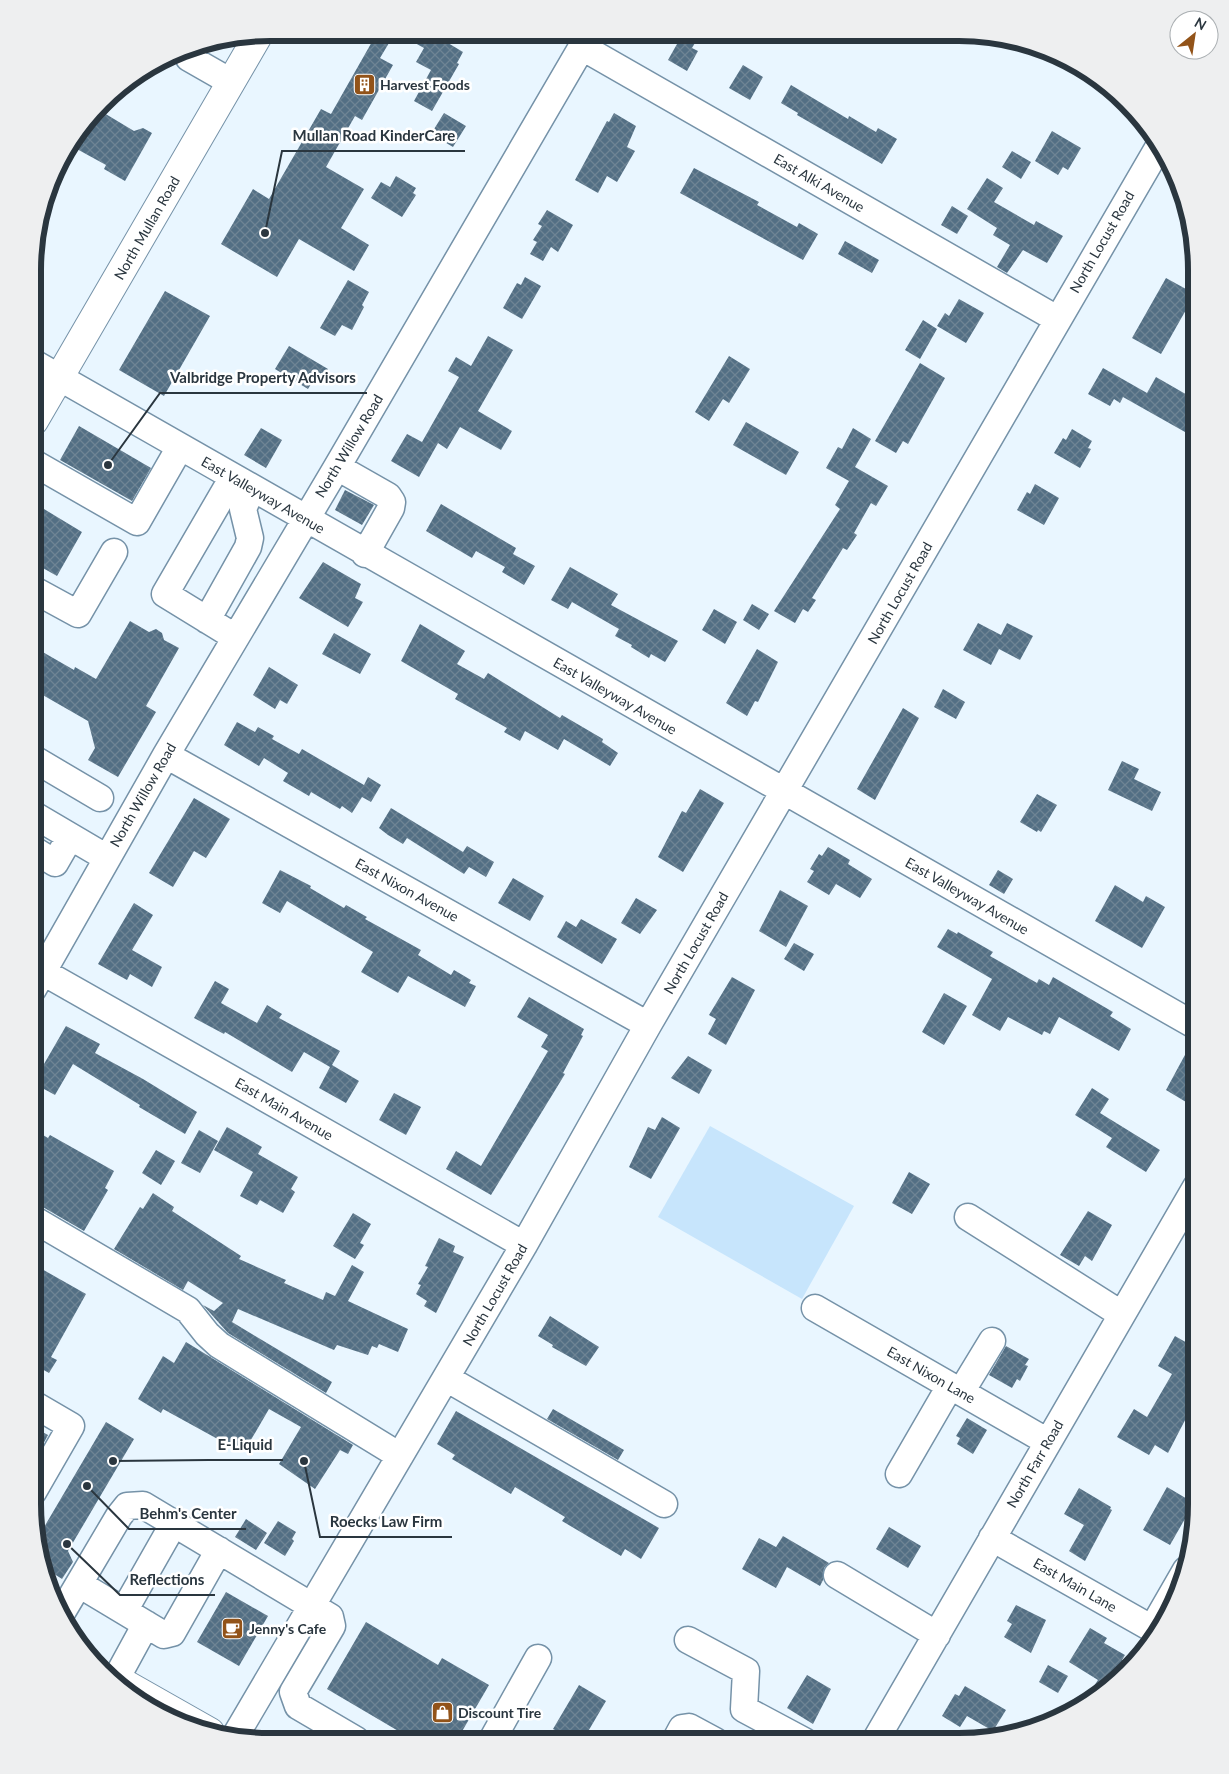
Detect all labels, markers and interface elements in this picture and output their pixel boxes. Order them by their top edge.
north arrow [1169,10,1219,60]
text: N [1192,13,1210,33]
building icon: Harvest Foods [352,73,376,97]
place label: Harvest Foods [380,76,470,93]
callout: Mullan Road KinderCare [282,121,465,151]
text: Mullan Road KinderCare [293,126,455,144]
street label: East Alki Avenue [771,150,868,215]
street label: North Mullan Road [110,173,183,283]
street label: North Locust Road [1066,188,1138,296]
callout: Valbridge Property Advisors [160,363,367,393]
text: Valbridge Property Advisors [169,368,356,386]
street label: North Willow Road [311,391,386,500]
street label: East Valleyway Avenue [199,452,328,537]
street label: North Locust Road [864,539,936,647]
street label: East Valleyway Avenue [551,653,680,738]
street label: North Willow Road [106,740,179,850]
street label: East Valleyway Avenue [903,853,1032,938]
street label: East Nixon Avenue [353,854,462,925]
street label: North Locust Road [660,889,732,997]
street label: East Main Avenue [232,1074,336,1143]
street label: North Locust Road [459,1241,531,1349]
street label: East Nixon Lane [884,1342,978,1407]
street label: North Farr Road [1003,1417,1067,1511]
callout: E-Liquid [208,1430,283,1460]
text: E-Liquid [217,1435,273,1453]
callout: Behm's Center [129,1499,246,1529]
text: Behm's Center [139,1504,237,1522]
callout: Roecks Law Firm [320,1507,452,1537]
text: Roecks Law Firm [330,1512,442,1530]
street label: East Main Lane [1031,1554,1120,1615]
callout: Reflections [120,1565,215,1595]
text: Reflections [130,1570,205,1588]
cafe icon: Jenny's Cafe [221,1617,245,1641]
place label: Jenny's Cafe [249,1620,327,1637]
shop icon: Discount Tire [430,1701,454,1725]
place label: Discount Tire [458,1704,542,1721]

